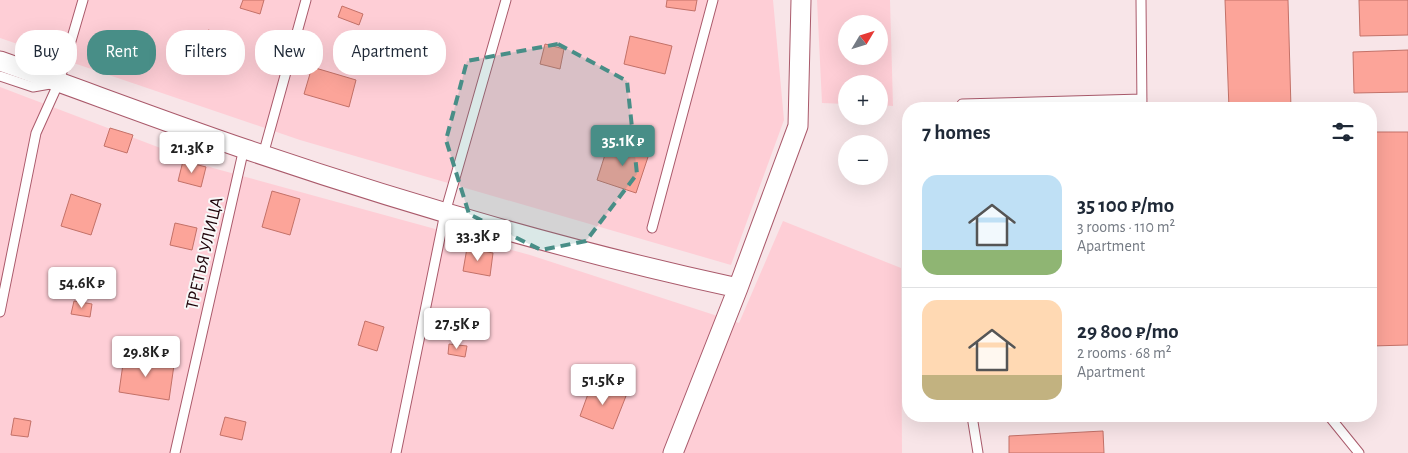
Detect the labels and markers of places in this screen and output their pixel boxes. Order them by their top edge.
pin: 35.1K ₽ [577,124,669,167]
pin: 21.3K ₽ [146,132,238,174]
pin: 33.3K ₽ [432,220,524,262]
pin: 54.6K ₽ [36,266,128,309]
pin: 27.5K ₽ [411,308,503,350]
pin: 29.8K ₽ [100,336,192,378]
pin: 51.5K ₽ [557,364,649,406]

